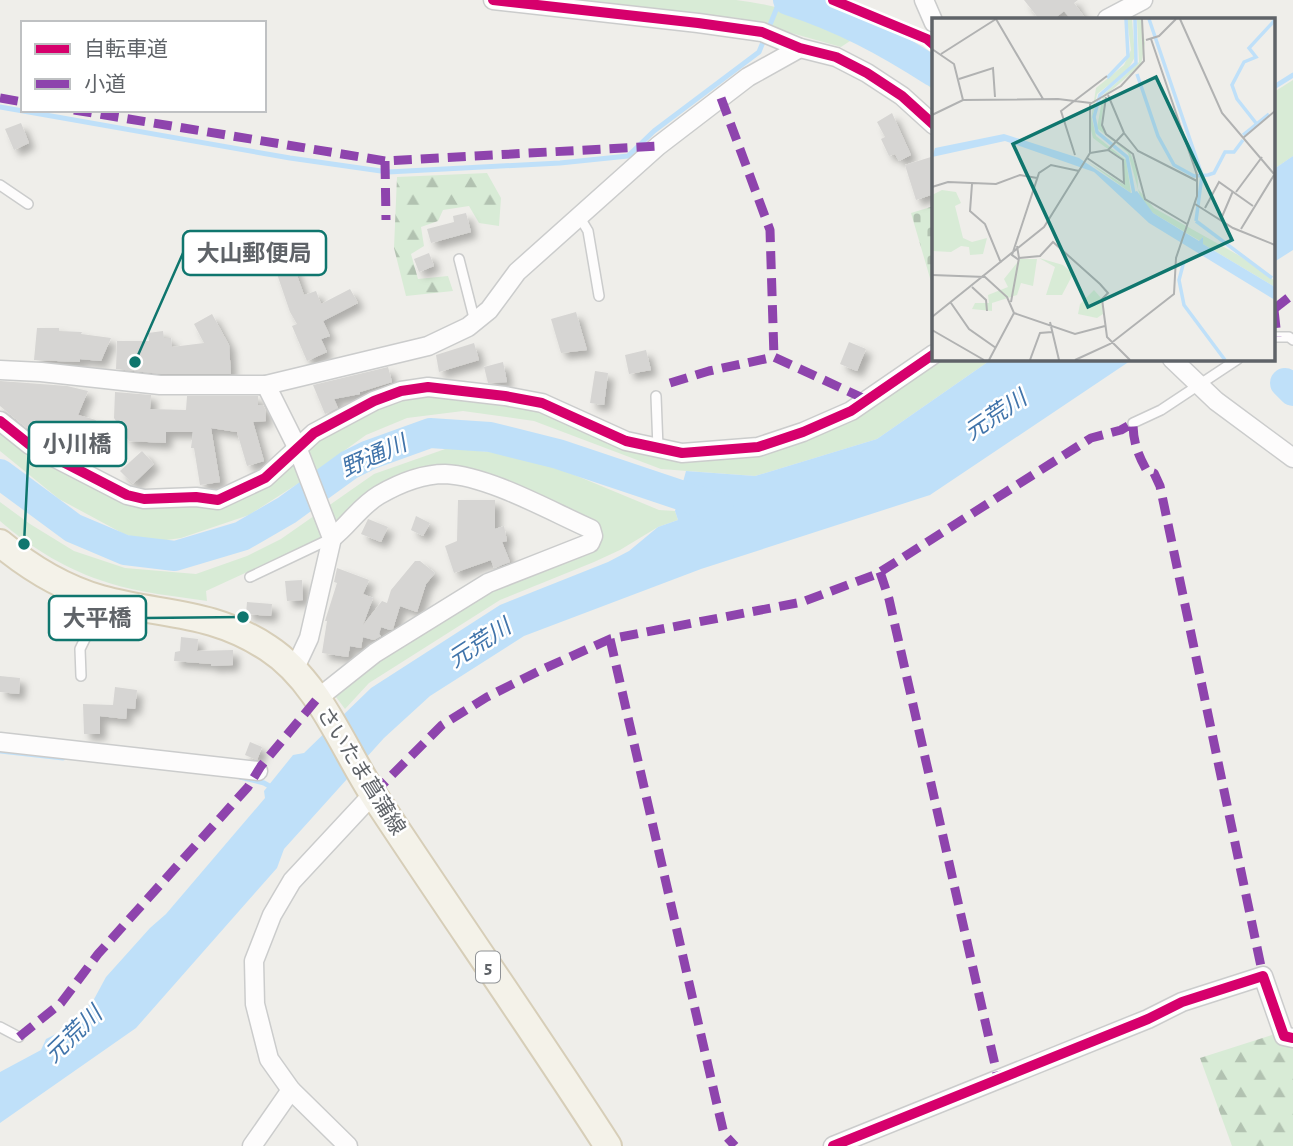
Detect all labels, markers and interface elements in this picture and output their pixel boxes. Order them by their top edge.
inset map [932,18,1276,360]
legend [21,21,266,112]
text: 自転車道 [84,38,168,60]
text: 小道 [84,73,126,95]
callout: 大山郵便局 [183,231,326,275]
text: 大山郵便局 [197,241,312,266]
water label: 元荒川 [960,384,1034,445]
callout: 小川橋 [29,422,126,466]
water label: 野通川 [337,430,413,482]
text: 小川橋 [43,432,112,457]
callout: 大平橋 [49,596,146,640]
text: 大平橋 [63,606,132,631]
water label: 元荒川 [444,612,518,672]
street label: さいたま菖蒲線 [313,703,410,839]
road number: 5 [476,951,500,982]
water label: 元荒川 [40,999,109,1067]

